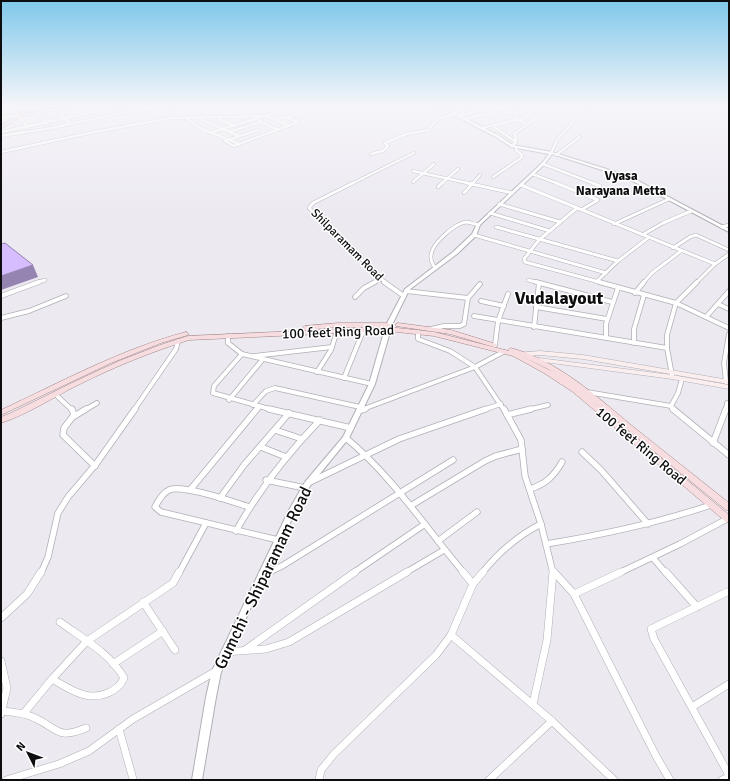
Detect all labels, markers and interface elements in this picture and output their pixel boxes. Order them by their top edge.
district label: Vyasa Narayana Metta [576,168,667,199]
street label: Shilparamam Road [308,206,386,284]
district label: Vudalayout [515,287,604,309]
street label: 100 feet Ring Road [281,322,395,342]
street label: 100 feet Ring Road [592,403,690,489]
street label: Gumchi - Shiparamam Road [210,483,316,673]
north arrow [8,733,48,773]
text: N [14,739,28,754]

